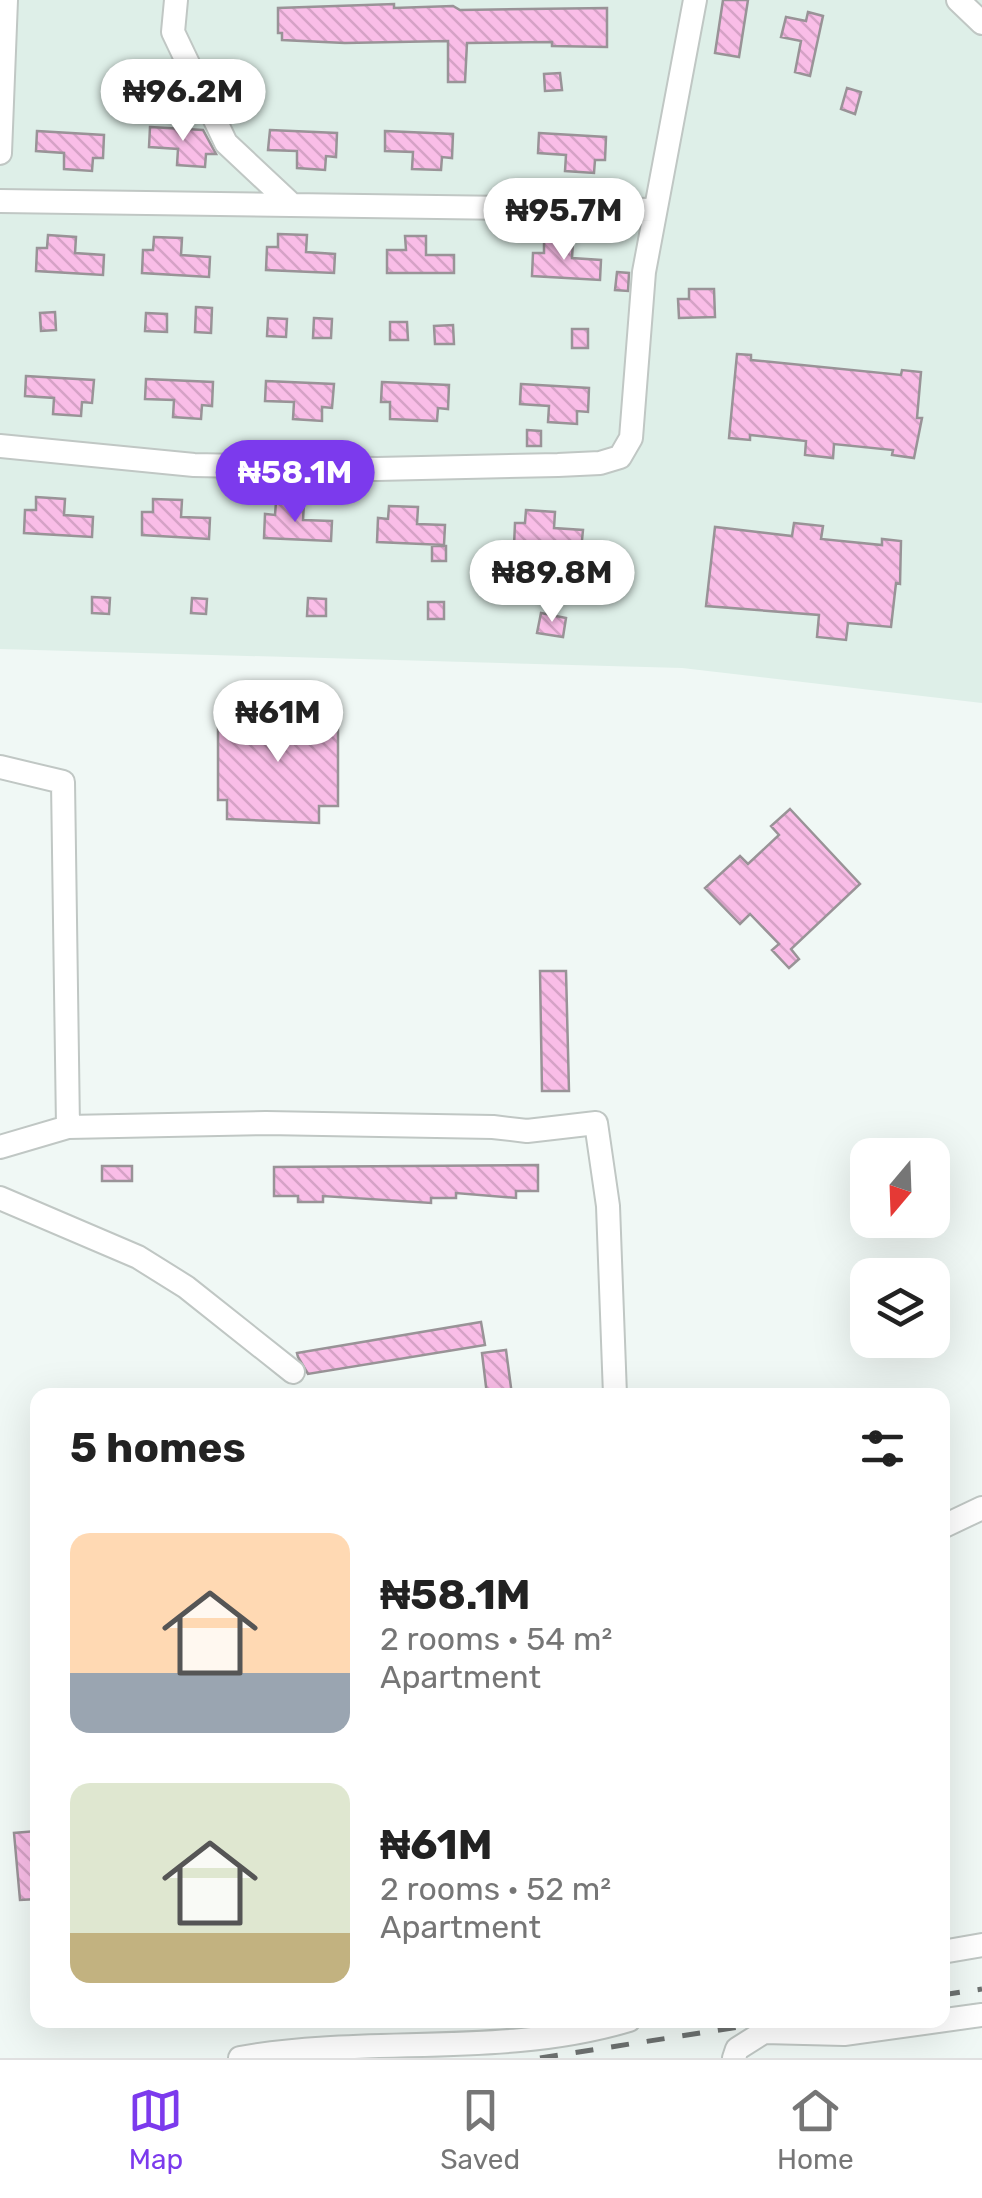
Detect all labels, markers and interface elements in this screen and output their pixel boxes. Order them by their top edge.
pin: ₦96.2M [102,59,264,144]
text: ₦96.2M [123,72,243,110]
pin: ₦95.7M [483,178,645,263]
text: ₦95.7M [505,191,623,229]
pin: ₦58.1M [214,440,376,525]
text: ₦58.1M [238,453,352,491]
pin: ₦89.8M [471,540,633,625]
text: ₦89.8M [492,553,612,591]
pin: ₦61M [219,680,337,765]
text: ₦61M [235,693,321,731]
north arrow [850,1138,950,1238]
map controls [850,1138,950,1358]
button: layers [850,1258,950,1358]
icon: filters [855,1421,910,1476]
text: 5 homes [70,1423,246,1473]
text: ₦58.1M [380,1570,531,1620]
icon: home [150,1573,270,1693]
text: 2 rooms · 54 m² [380,1620,612,1658]
text: Apartment [380,1658,541,1696]
text: ₦61M [380,1820,492,1870]
icon: home [150,1823,270,1943]
text: 2 rooms · 52 m² [380,1870,611,1908]
text: Apartment [380,1908,541,1946]
tab: Map [128,2083,183,2176]
tab: Saved [440,2083,520,2176]
tab: Home [777,2083,854,2176]

